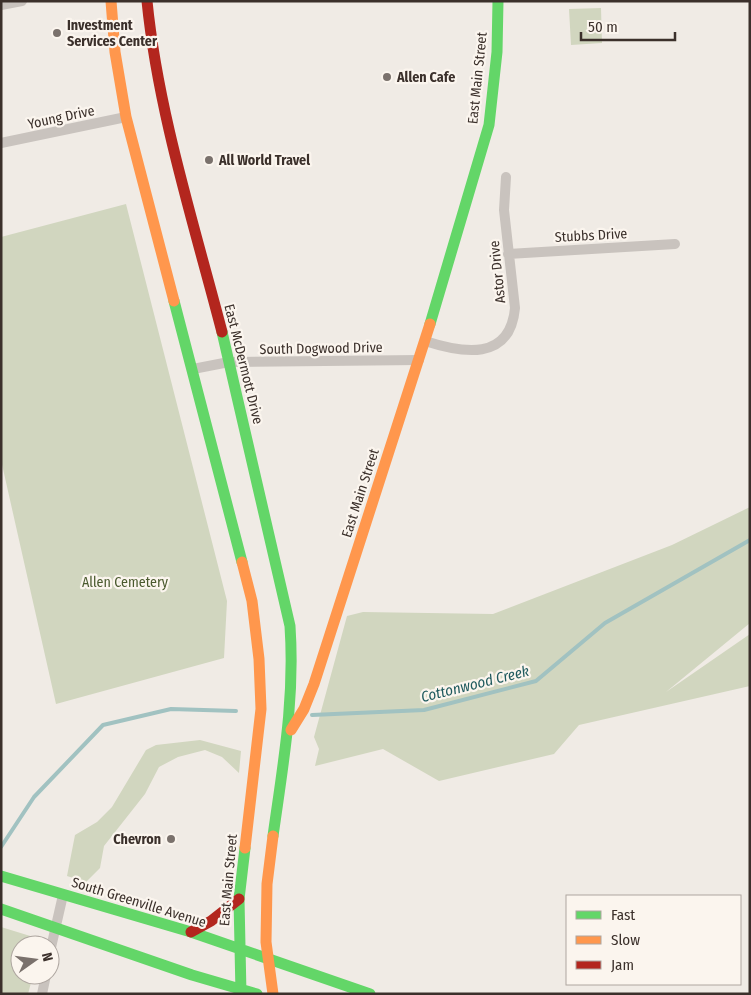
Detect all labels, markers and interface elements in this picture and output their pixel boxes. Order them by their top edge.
scale bar [581,10,675,42]
place label: Investment Services Center [67,17,158,50]
text: 50 m [588,18,618,36]
marker: Investment Services Center [51,27,63,39]
street label: East Main Street [464,31,491,125]
place label: Allen Cafe [396,69,455,86]
marker: Allen Cafe [381,71,393,83]
street label: Young Drive [26,102,96,133]
place label: All World Travel [218,152,310,169]
marker: All World Travel [203,154,215,166]
street label: Stubbs Drive [554,225,628,246]
street label: Astor Drive [486,240,509,304]
street label: East McDermott Drive [220,302,267,426]
street label: South Dogwood Drive [259,339,383,358]
street label: East Main Street [338,446,383,540]
park label: Allen Cemetery [82,574,169,591]
water label: Cottonwood Creek [419,662,532,706]
place label: Chevron [113,831,161,848]
marker: Chevron [165,833,177,845]
street label: East Main Street [216,833,241,927]
street label: South Greenville Avenue [69,874,208,931]
legend [566,895,741,985]
text: Fast [611,906,635,924]
text: Slow [611,931,640,949]
north arrow [10,935,60,985]
text: N [38,951,56,963]
text: Jam [611,956,634,974]

